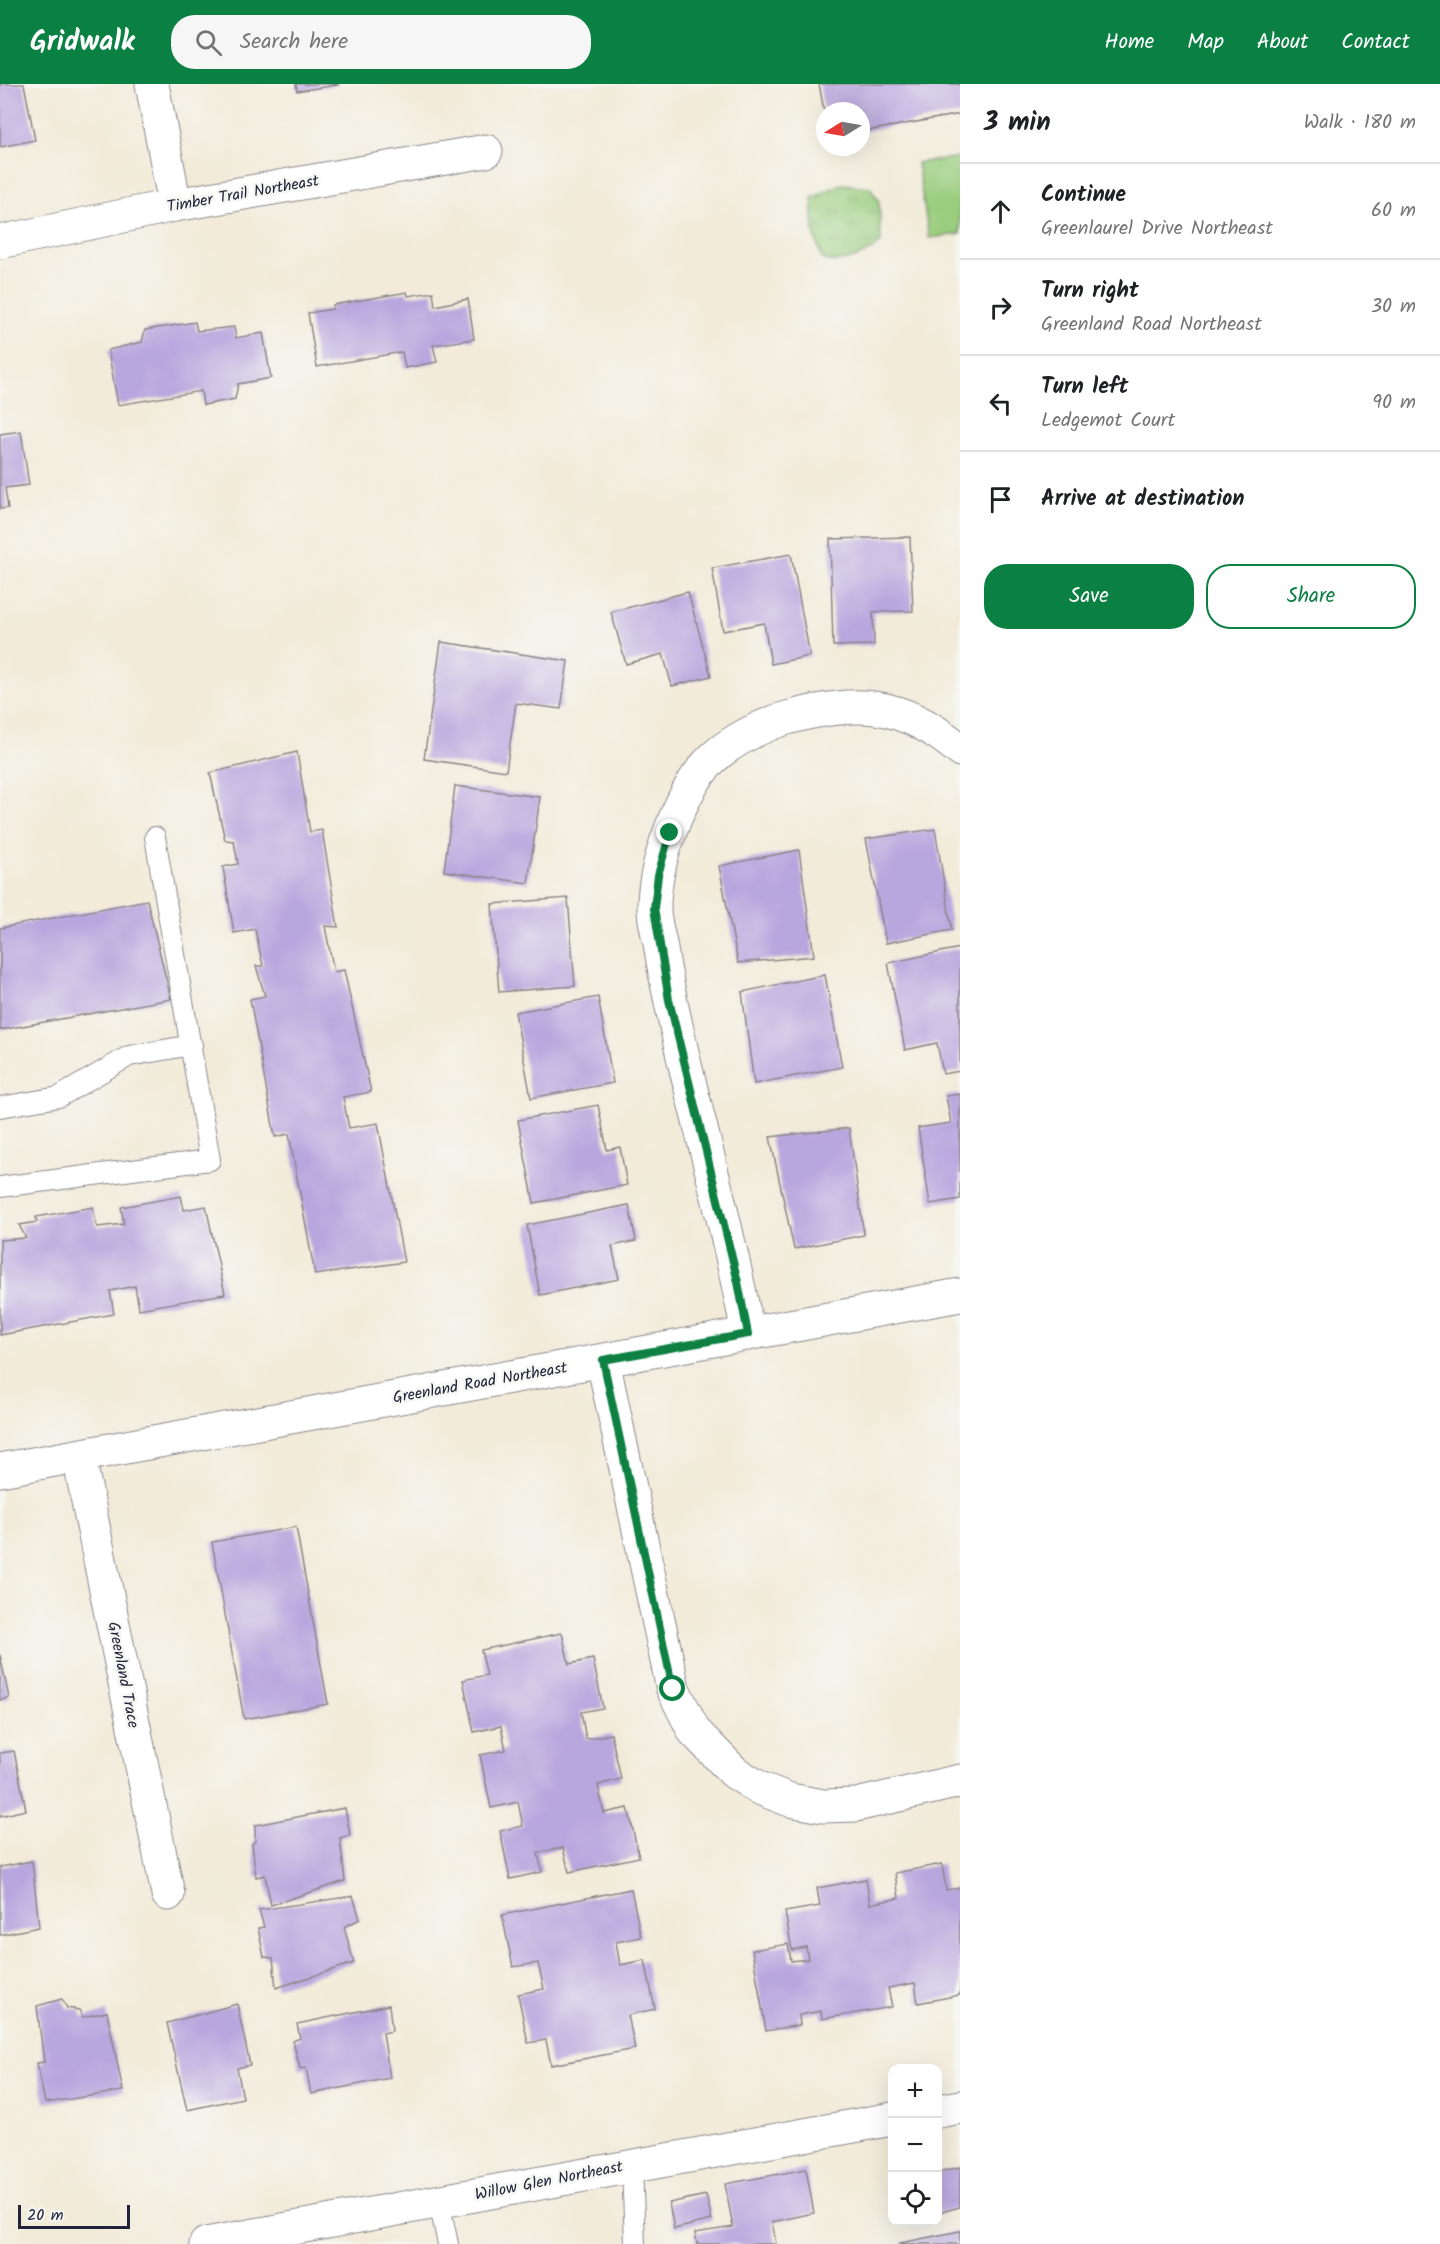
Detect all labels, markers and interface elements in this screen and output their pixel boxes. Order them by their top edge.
search box [171,15,591,69]
text: Gridwalk [30,20,135,65]
text: Search here [240,25,348,60]
icon: search [192,26,225,59]
text: Home [1105,26,1154,59]
text: Map [1187,26,1224,59]
text: About [1257,26,1308,59]
text: Contact [1341,26,1410,59]
north arrow [816,102,870,156]
text: 3 min [984,102,1051,144]
text: Walk · 180 m [1304,107,1416,139]
street label: Timber Trail Northeast [165,168,322,220]
text: Continue [1041,178,1126,213]
icon: ahead [984,195,1017,228]
text: 60 m [1371,195,1416,227]
text: Greenlaurel Drive Northeast [1041,213,1273,245]
text: Turn right [1041,274,1139,309]
icon: right [984,291,1017,324]
text: 30 m [1371,291,1416,323]
text: Greenland Road Northeast [1041,309,1262,341]
text: Turn left [1041,370,1128,405]
icon: left [984,387,1017,420]
text: 90 m [1372,387,1416,419]
text: Ledgemot Court [1041,405,1175,437]
text: Arrive at destination [1041,482,1244,517]
icon: arrive [984,483,1017,516]
button: Save [984,564,1194,629]
button: Share [1206,564,1416,629]
route end [656,819,682,845]
street label: Greenland Road Northeast [391,1355,570,1411]
street label: Greenland Trace [100,1620,146,1730]
route start [659,1675,685,1701]
map controls [888,2064,942,2226]
button: + [888,2064,942,2118]
button: − [888,2118,942,2172]
street label: Willow Glen Northeast [473,2154,626,2208]
button: locate [888,2172,942,2226]
scale bar [18,2202,130,2230]
text: 20 m [27,2203,63,2228]

